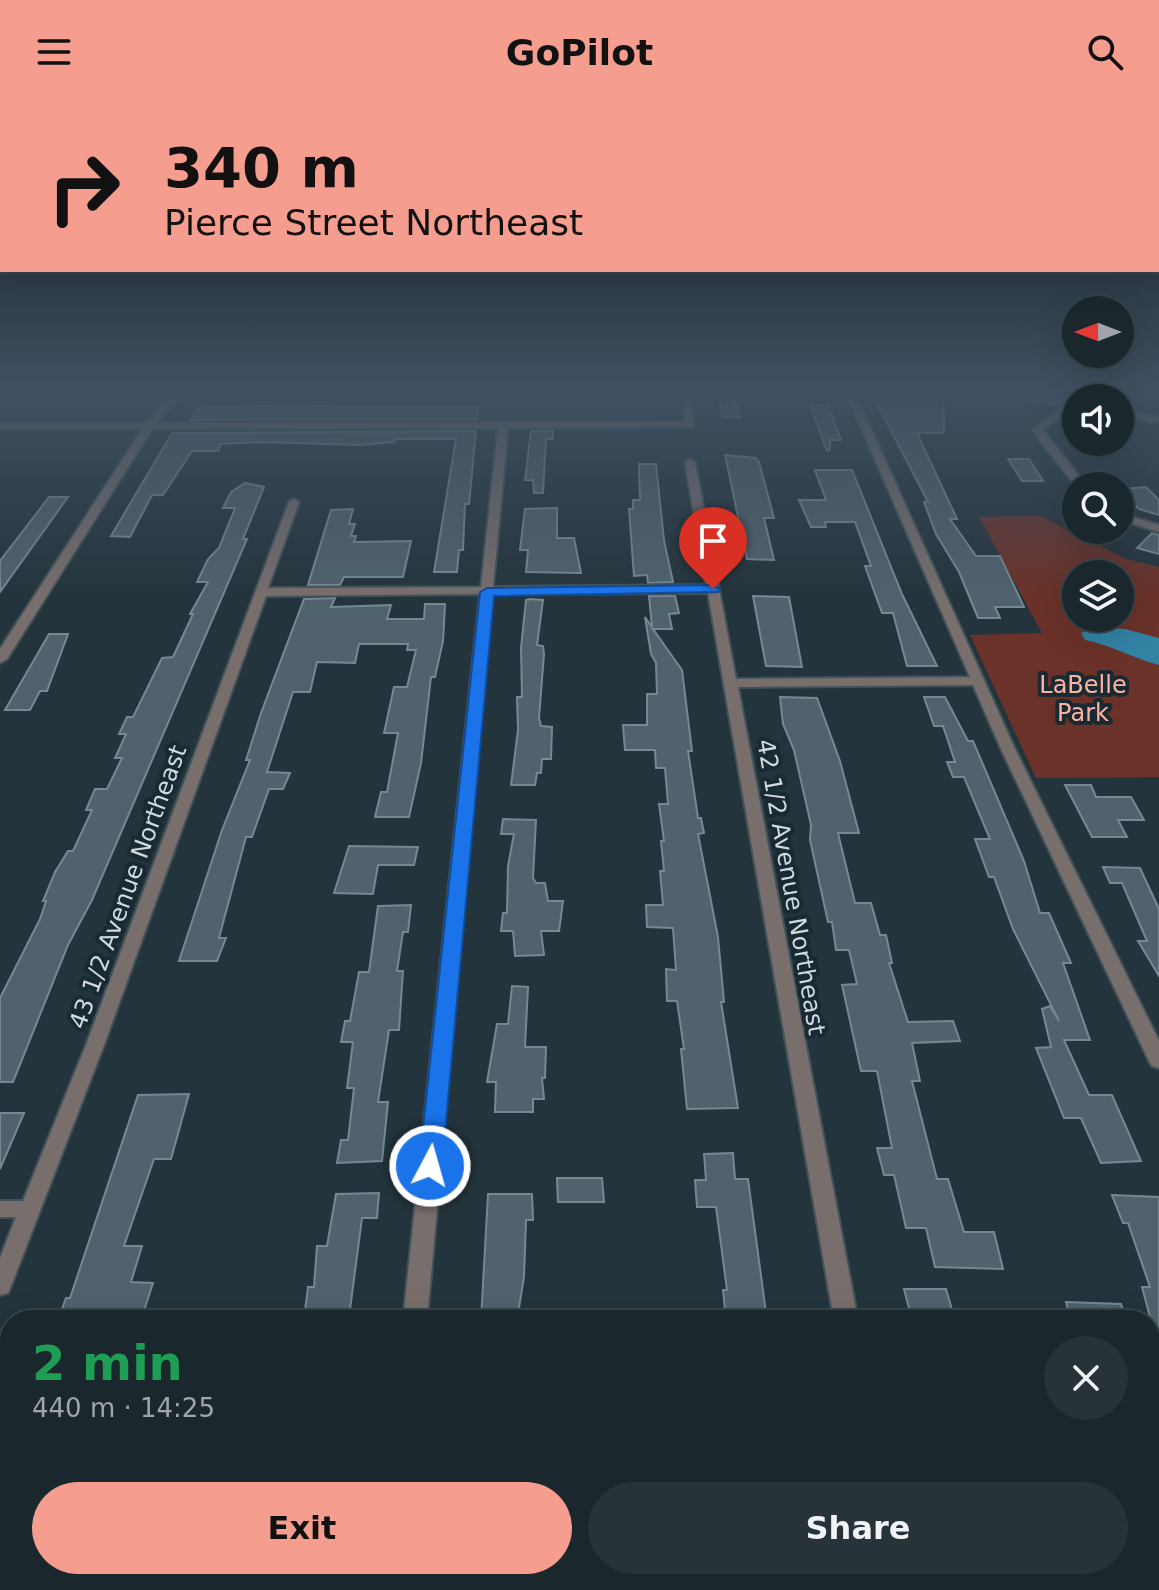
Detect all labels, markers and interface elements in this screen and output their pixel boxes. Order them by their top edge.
icon: menu [32,30,76,74]
icon: search [1083,30,1127,74]
text: GoPilot [506,32,653,73]
text: 340 m [164,135,359,200]
icon: right [32,136,136,240]
text: Pierce Street Northeast [164,202,583,243]
north arrow [1062,296,1134,368]
map controls [1062,296,1134,632]
button: sound [1062,384,1134,456]
button: search [1062,472,1134,544]
pin [679,507,747,589]
icon: arrive [691,519,735,563]
button: layers [1062,560,1134,632]
park label: LaBelle Park [1039,671,1127,727]
street label: 42 1/2 Avenue Northeast [751,737,831,1037]
street label: 43 1/2 Avenue Northeast [64,741,192,1033]
position arrow [388,1124,472,1208]
text: 2 min [32,1335,183,1391]
button: close [1044,1336,1128,1420]
text: 440 m · 14:25 [32,1393,215,1423]
button: Exit [32,1482,572,1574]
button: Share [588,1482,1128,1574]

